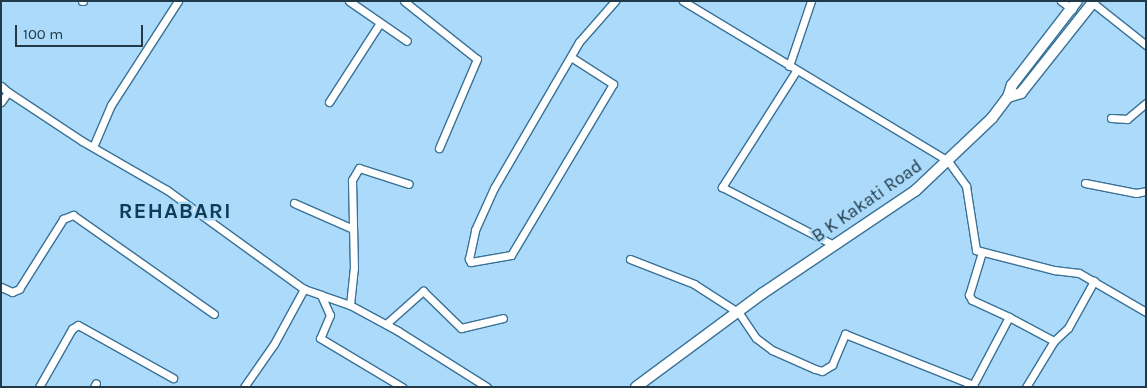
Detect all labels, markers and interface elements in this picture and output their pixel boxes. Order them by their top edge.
scale bar [18,15,145,47]
text: 100 m [23,25,63,43]
street label: B K Kakati Road [808,155,926,247]
district label: REHABARI [117,199,233,225]

